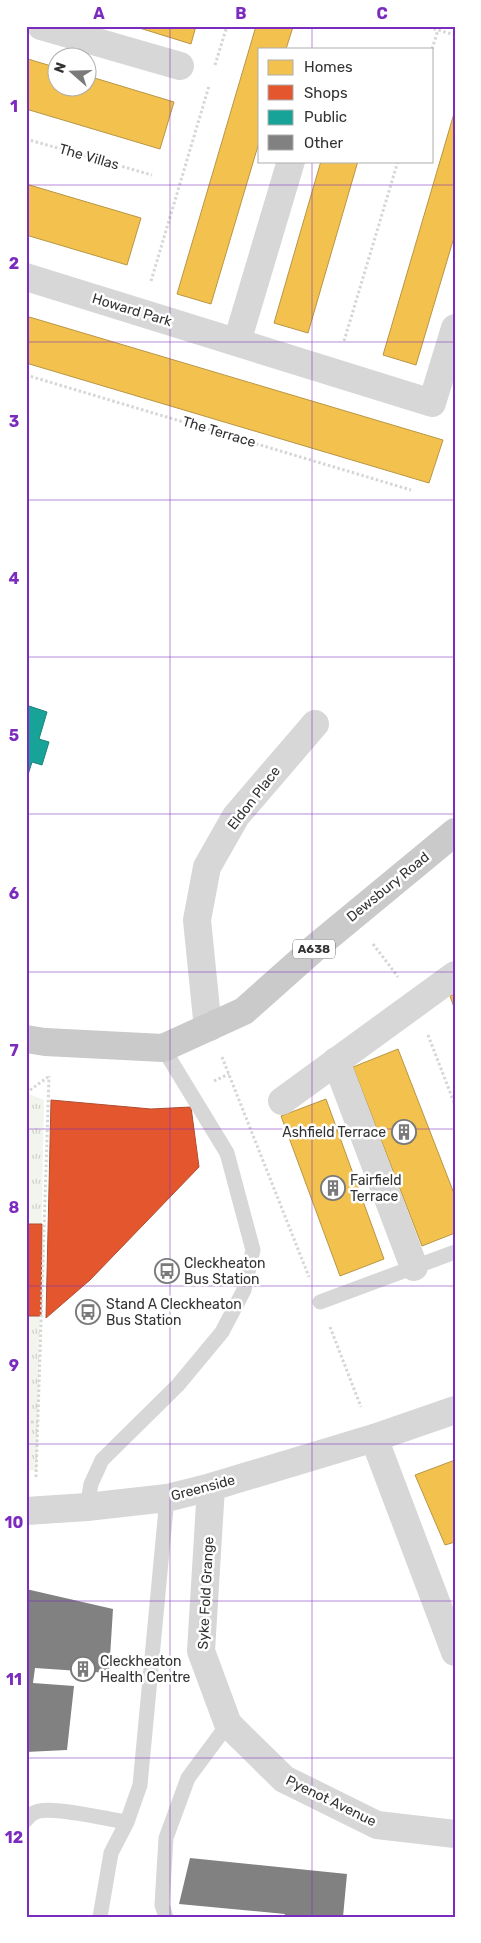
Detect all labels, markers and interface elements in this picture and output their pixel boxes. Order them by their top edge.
text: A [93,4,105,23]
text: B [235,4,247,23]
text: C [376,4,388,23]
north arrow [48,48,98,98]
legend [258,48,434,162]
text: Homes [304,58,353,76]
text: N [51,60,70,75]
text: Shops [304,84,348,102]
text: 1 [10,97,18,116]
text: Public [304,108,347,126]
text: Other [304,134,344,152]
street label: The Villas [57,140,121,174]
text: 2 [9,254,19,273]
street label: Howard Park [90,290,175,330]
text: 3 [9,412,19,431]
street label: The Terrace [180,413,258,451]
text: 4 [9,569,20,588]
text: 5 [9,726,19,745]
street label: Eldon Place [224,763,284,833]
street label: Dewsbury Road [343,848,433,926]
text: 6 [9,884,19,903]
road number: A638 [293,940,335,959]
text: 7 [9,1041,19,1060]
building icon: Ashfield Terrace [391,1119,417,1145]
place label: Ashfield Terrace [282,1124,386,1141]
place label: Fairfield Terrace [350,1172,401,1205]
building icon: Fairfield Terrace [320,1175,346,1201]
text: 8 [9,1198,20,1217]
place label: Cleckheaton Bus Station [184,1255,266,1288]
bus stop icon: Cleckheaton Bus Station [154,1258,180,1284]
place label: Stand A Cleckheaton Bus Station [106,1296,242,1329]
bus stop icon: Stand A Cleckheaton Bus Station [75,1299,101,1325]
text: 9 [9,1356,19,1375]
street label: Greenside [169,1471,237,1505]
text: 10 [5,1513,24,1532]
street label: Syke Fold Grange [195,1536,217,1650]
place label: Cleckheaton Health Centre [100,1653,191,1686]
building icon: Cleckheaton Health Centre [70,1656,96,1682]
text: 11 [6,1670,22,1689]
street label: Pyenot Avenue [283,1772,379,1830]
text: 12 [5,1828,23,1847]

